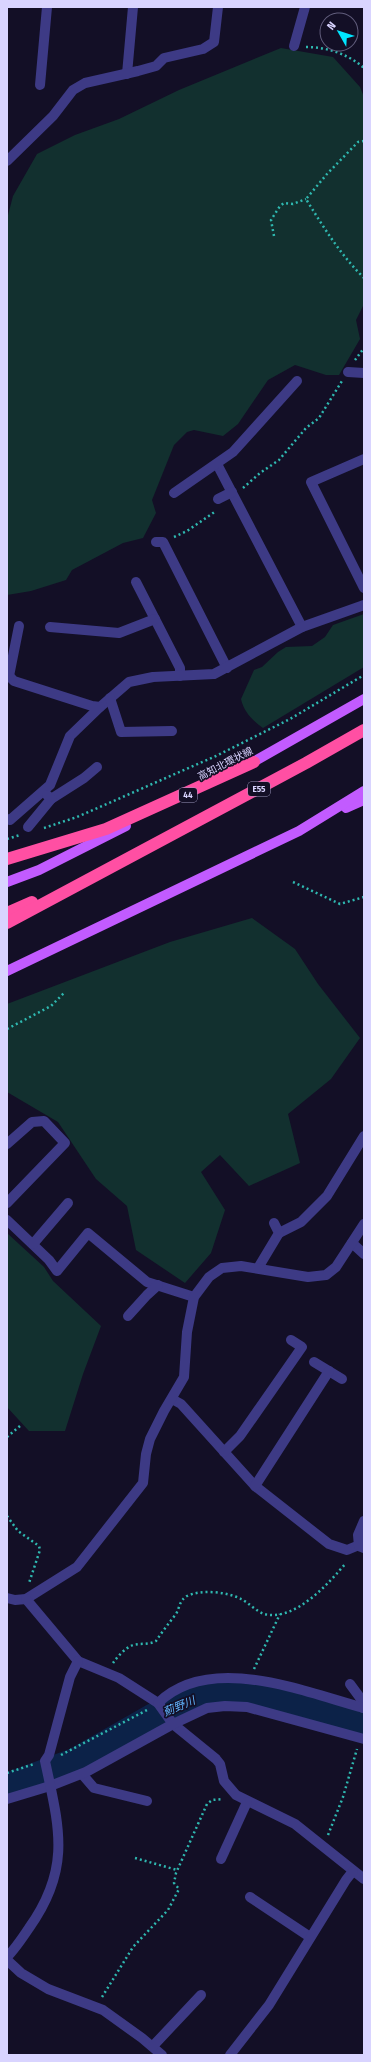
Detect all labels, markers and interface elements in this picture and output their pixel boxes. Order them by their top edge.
north arrow [319,12,359,52]
text: N [324,19,339,33]
street label: 高知北環状線 [196,745,255,783]
road number: E55 [248,782,270,796]
road number: 44 [179,788,197,802]
water label: 薊野川 [161,1694,198,1719]

